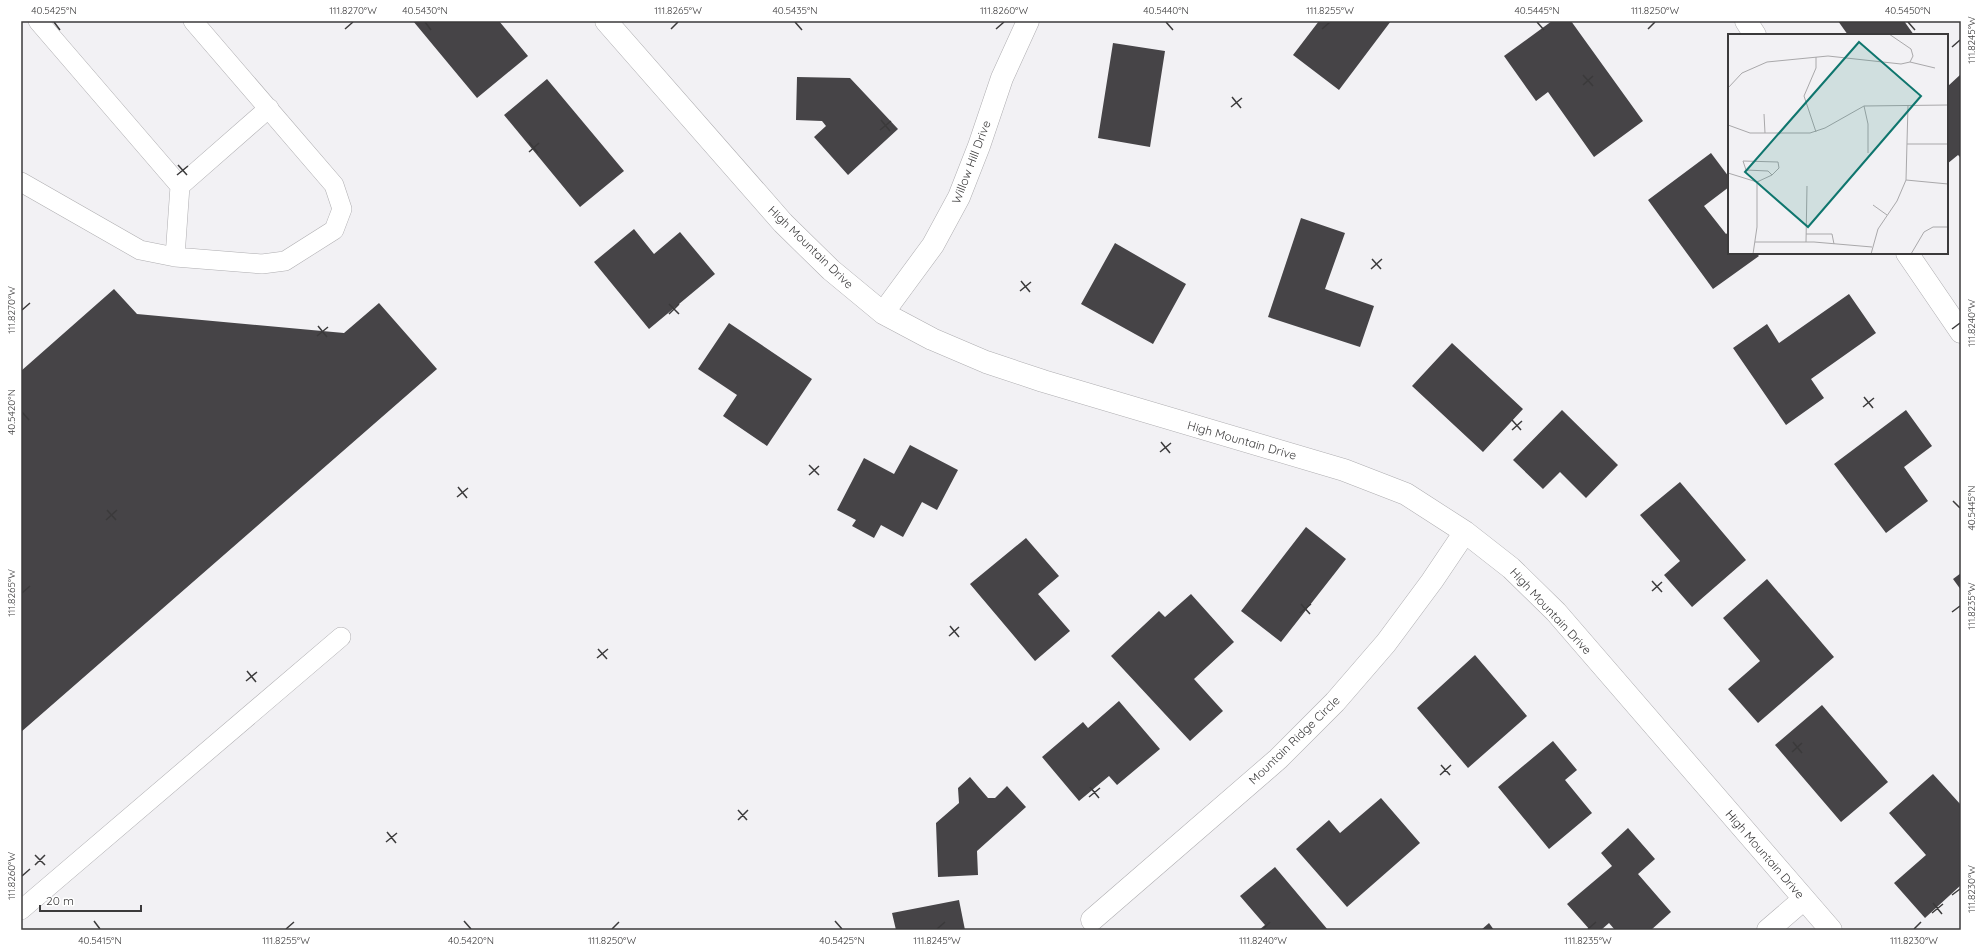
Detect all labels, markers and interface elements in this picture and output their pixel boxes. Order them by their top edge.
text: 40.5425°N [31,4,77,17]
text: 111.8270°W [329,4,377,17]
text: 40.5430°N [402,4,448,17]
text: 111.8265°W [654,4,702,17]
text: 40.5435°N [772,4,818,17]
text: 111.8260°W [980,4,1028,17]
text: 40.5440°N [1143,4,1189,17]
text: 111.8255°W [1306,4,1354,17]
text: 40.5445°N [1514,4,1560,17]
text: 111.8250°W [1631,4,1679,17]
text: 40.5450°N [1885,4,1931,17]
text: 111.8245°W [1965,16,1978,64]
inset map [1728,34,1948,254]
street label: Willow Hill Drive [948,118,994,206]
street label: High Mountain Drive [765,202,857,292]
text: 111.8270°W [5,286,18,334]
text: 111.8240°W [1965,299,1978,347]
text: 40.5420°N [5,389,18,435]
street label: High Mountain Drive [1186,417,1298,463]
text: 40.5445°N [1965,485,1978,531]
street label: High Mountain Drive [1507,565,1595,657]
text: 111.8265°W [5,569,18,617]
text: 111.8235°W [1965,582,1978,630]
street label: Mountain Ridge Circle [1245,693,1343,787]
street label: High Mountain Drive [1722,807,1808,902]
text: 111.8260°W [5,852,18,900]
text: 111.8230°W [1965,865,1978,913]
scale bar [40,887,141,913]
text: 20 m [46,893,74,908]
text: 40.5415°N [78,934,122,947]
text: 111.8255°W [262,934,310,947]
text: 40.5420°N [448,934,494,947]
text: 111.8250°W [588,934,636,947]
text: 40.5425°N [819,934,865,947]
text: 111.8245°W [913,934,961,947]
text: 111.8240°W [1239,934,1287,947]
text: 111.8235°W [1564,934,1612,947]
text: 111.8230°W [1890,934,1938,947]

